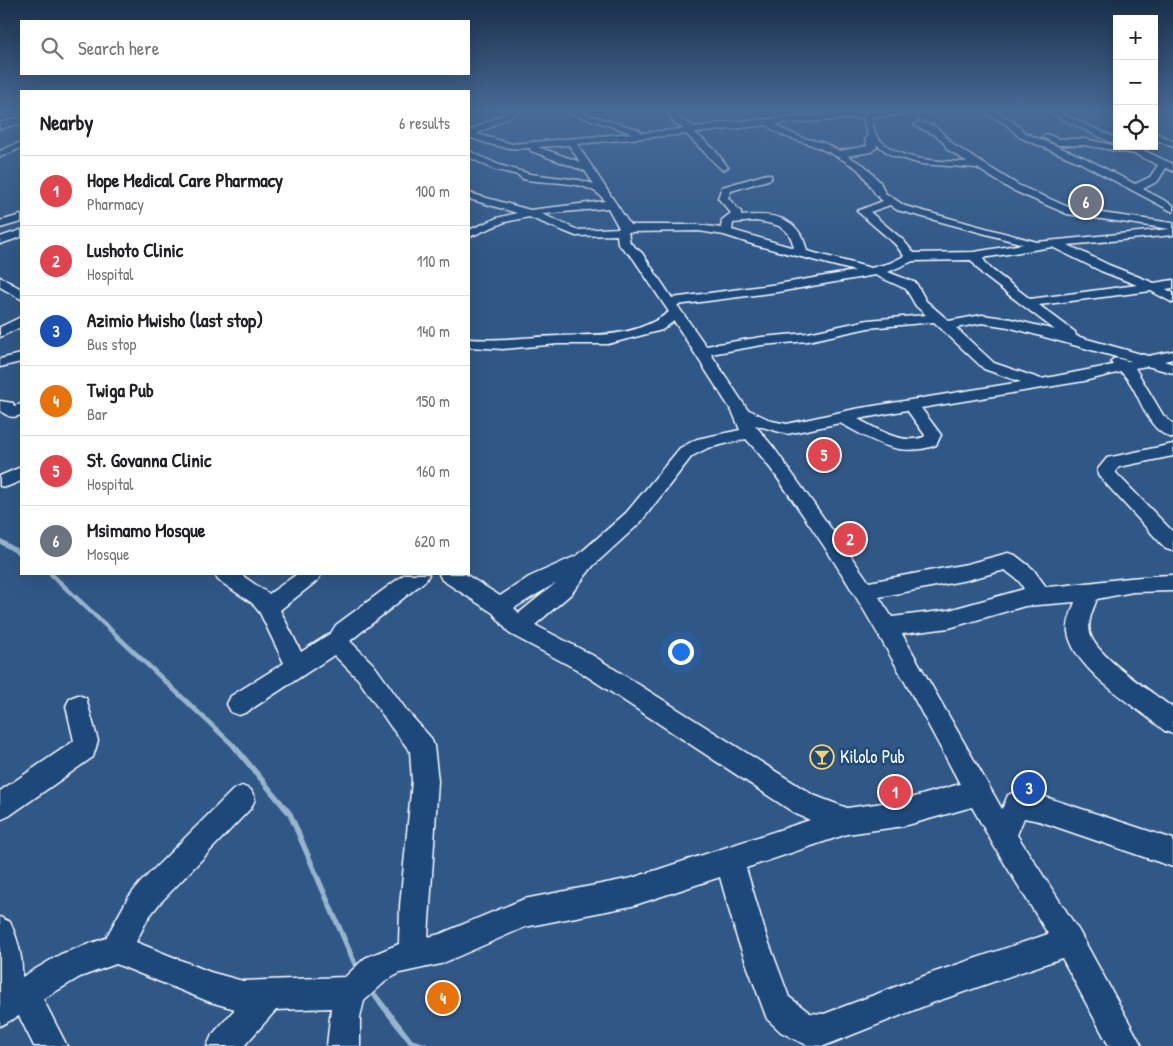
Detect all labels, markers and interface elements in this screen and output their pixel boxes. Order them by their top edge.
map controls [1113,15,1158,150]
button: + [1113,15,1158,60]
search box [20,20,470,75]
icon: search [38,34,66,62]
text: Search here [78,35,159,61]
button: − [1113,60,1158,105]
button: locate [1113,105,1158,150]
text: Nearby [40,108,93,137]
text: 6 results [399,112,450,134]
text: Hope Medical Care Pharmacy [87,167,283,193]
text: 1 [53,180,59,202]
text: 100 m [415,180,450,202]
pin: 6 [1070,183,1102,221]
text: Pharmacy [87,193,144,215]
text: Lushoto Clinic [87,237,183,263]
text: 2 [52,250,60,272]
text: 110 m [417,250,450,272]
text: Hospital [87,263,134,285]
text: Azimio Mwisho (last stop) [87,307,263,333]
text: 3 [52,320,60,342]
text: 140 m [416,320,450,342]
text: Bus stop [87,333,136,355]
text: Twiga Pub [87,377,154,403]
text: 4 [53,390,59,412]
text: 150 m [416,390,450,412]
text: Bar [87,403,108,425]
pin: 5 [808,436,840,474]
text: St. Govanna Clinic [87,447,211,473]
text: 5 [53,460,59,482]
text: 160 m [416,460,450,482]
text: Hospital [87,473,134,495]
text: Msimamo Mosque [87,517,205,543]
pin: 2 [834,520,866,558]
text: 6 [53,530,59,552]
text: 620 m [414,530,450,552]
text: Mosque [87,543,129,565]
your location [668,639,694,665]
bar icon: Kilolo Pub [809,744,835,770]
place label: Kilolo Pub [840,744,905,769]
pin: 3 [1013,769,1045,807]
pin: 1 [879,773,911,811]
pin: 4 [427,979,459,1017]

